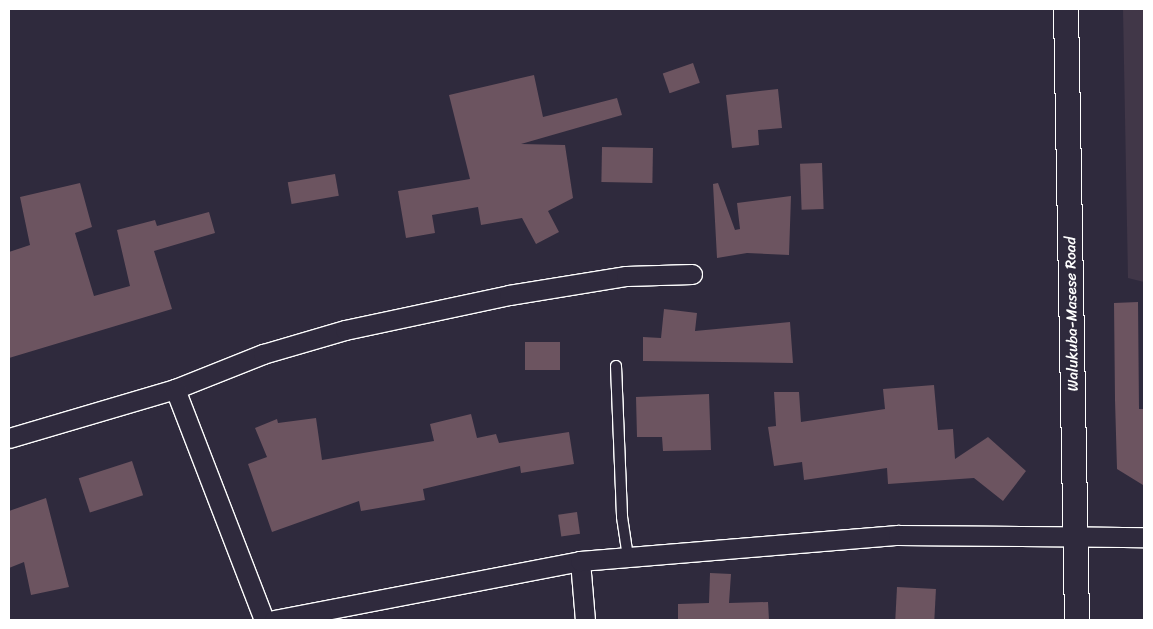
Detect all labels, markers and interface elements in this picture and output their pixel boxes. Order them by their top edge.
street label: Walukuba-Masese Road [1062,237,1082,391]

